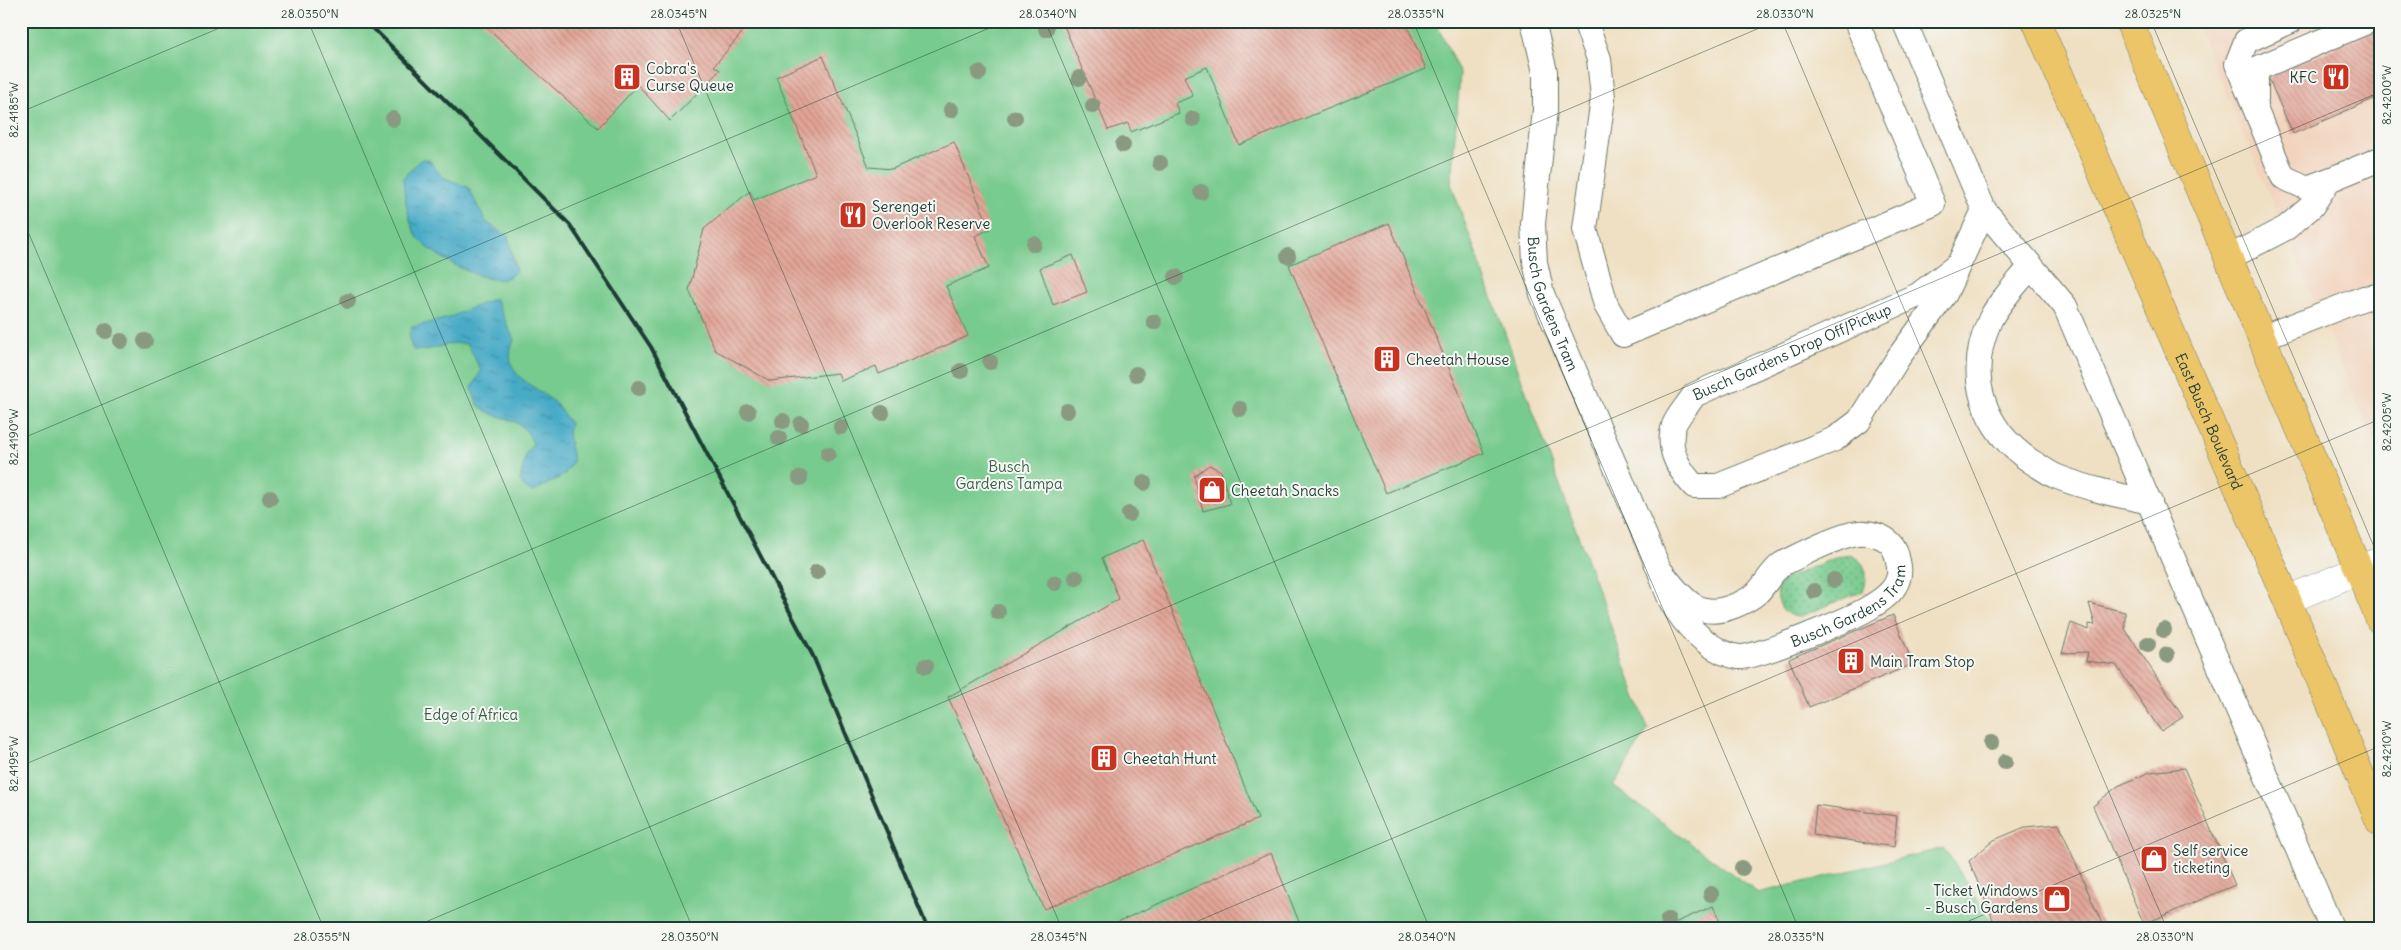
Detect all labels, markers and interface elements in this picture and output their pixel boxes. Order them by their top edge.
text: 28.0350°N [281,6,339,21]
text: 28.0345°N [651,6,707,21]
text: 28.0340°N [1019,6,1077,21]
text: 28.0335°N [1388,6,1444,21]
text: 28.0330°N [1756,6,1814,21]
text: 28.0325°N [2125,6,2181,21]
place label: Cobra's Curse Queue [646,59,734,95]
building icon: Cobra's Curse Queue [612,62,642,92]
restaurant icon: KFC [2321,62,2351,92]
text: 82.4200°W [2379,65,2394,125]
place label: KFC [2290,68,2317,87]
text: 82.4185°W [6,82,21,138]
place label: Serengeti Overlook Reserve [872,197,990,233]
restaurant icon: Serengeti Overlook Reserve [838,200,868,230]
street label: Busch Gardens Tram [1524,236,1583,374]
street label: Busch Gardens Drop Off/Pickup [1689,299,1894,404]
building icon: Cheetah House [1372,344,1402,374]
place label: Cheetah House [1406,350,1509,369]
street label: East Busch Boulevard [2171,350,2247,492]
text: 82.4205°W [2379,392,2394,451]
text: 82.4190°W [6,408,21,466]
park label: Busch Gardens Tampa [956,457,1063,493]
shop icon: Cheetah Snacks [1197,475,1227,505]
place label: Cheetah Snacks [1231,481,1339,500]
street label: Busch Gardens Tram [1788,565,1909,651]
building icon: Main Tram Stop [1836,646,1866,676]
place label: Main Tram Stop [1870,652,1974,671]
park label: Edge of Africa [424,705,519,724]
text: 82.4210°W [2379,720,2394,777]
text: 82.4195°W [6,736,21,792]
building icon: Cheetah Hunt [1089,743,1119,773]
place label: Cheetah Hunt [1123,749,1217,768]
place label: Self service ticketing [2173,841,2248,877]
shop icon: Self service ticketing [2139,844,2169,874]
place label: Ticket Windows - Busch Gardens [1925,881,2038,917]
shop icon: Ticket Windows - Busch Gardens [2042,884,2072,914]
text: 28.0355°N [294,929,350,944]
text: 28.0350°N [661,929,719,944]
text: 28.0345°N [1031,929,1087,944]
text: 28.0340°N [1398,929,1456,944]
text: 28.0335°N [1768,929,1824,944]
text: 28.0330°N [2136,929,2194,944]

